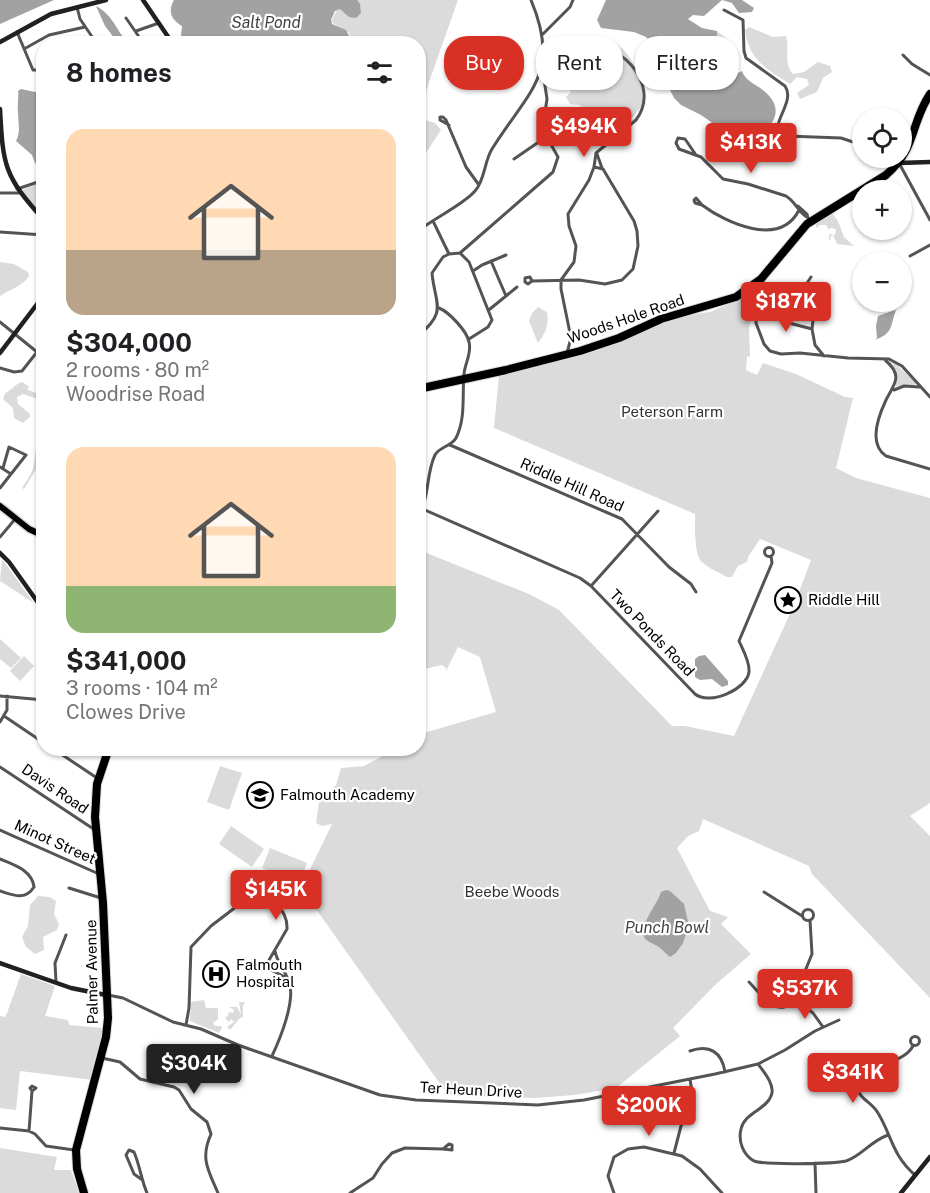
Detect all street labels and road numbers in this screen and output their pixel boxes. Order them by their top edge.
street label: Woods Hole Road [565,291,686,346]
street label: Riddle Hill Road [518,454,627,515]
street label: Two Ponds Road [607,586,698,680]
street label: Davis Road [19,760,92,817]
street label: Minot Street [12,816,99,867]
street label: Palmer Avenue [82,920,101,1024]
street label: Ter Heun Drive [419,1078,523,1101]

